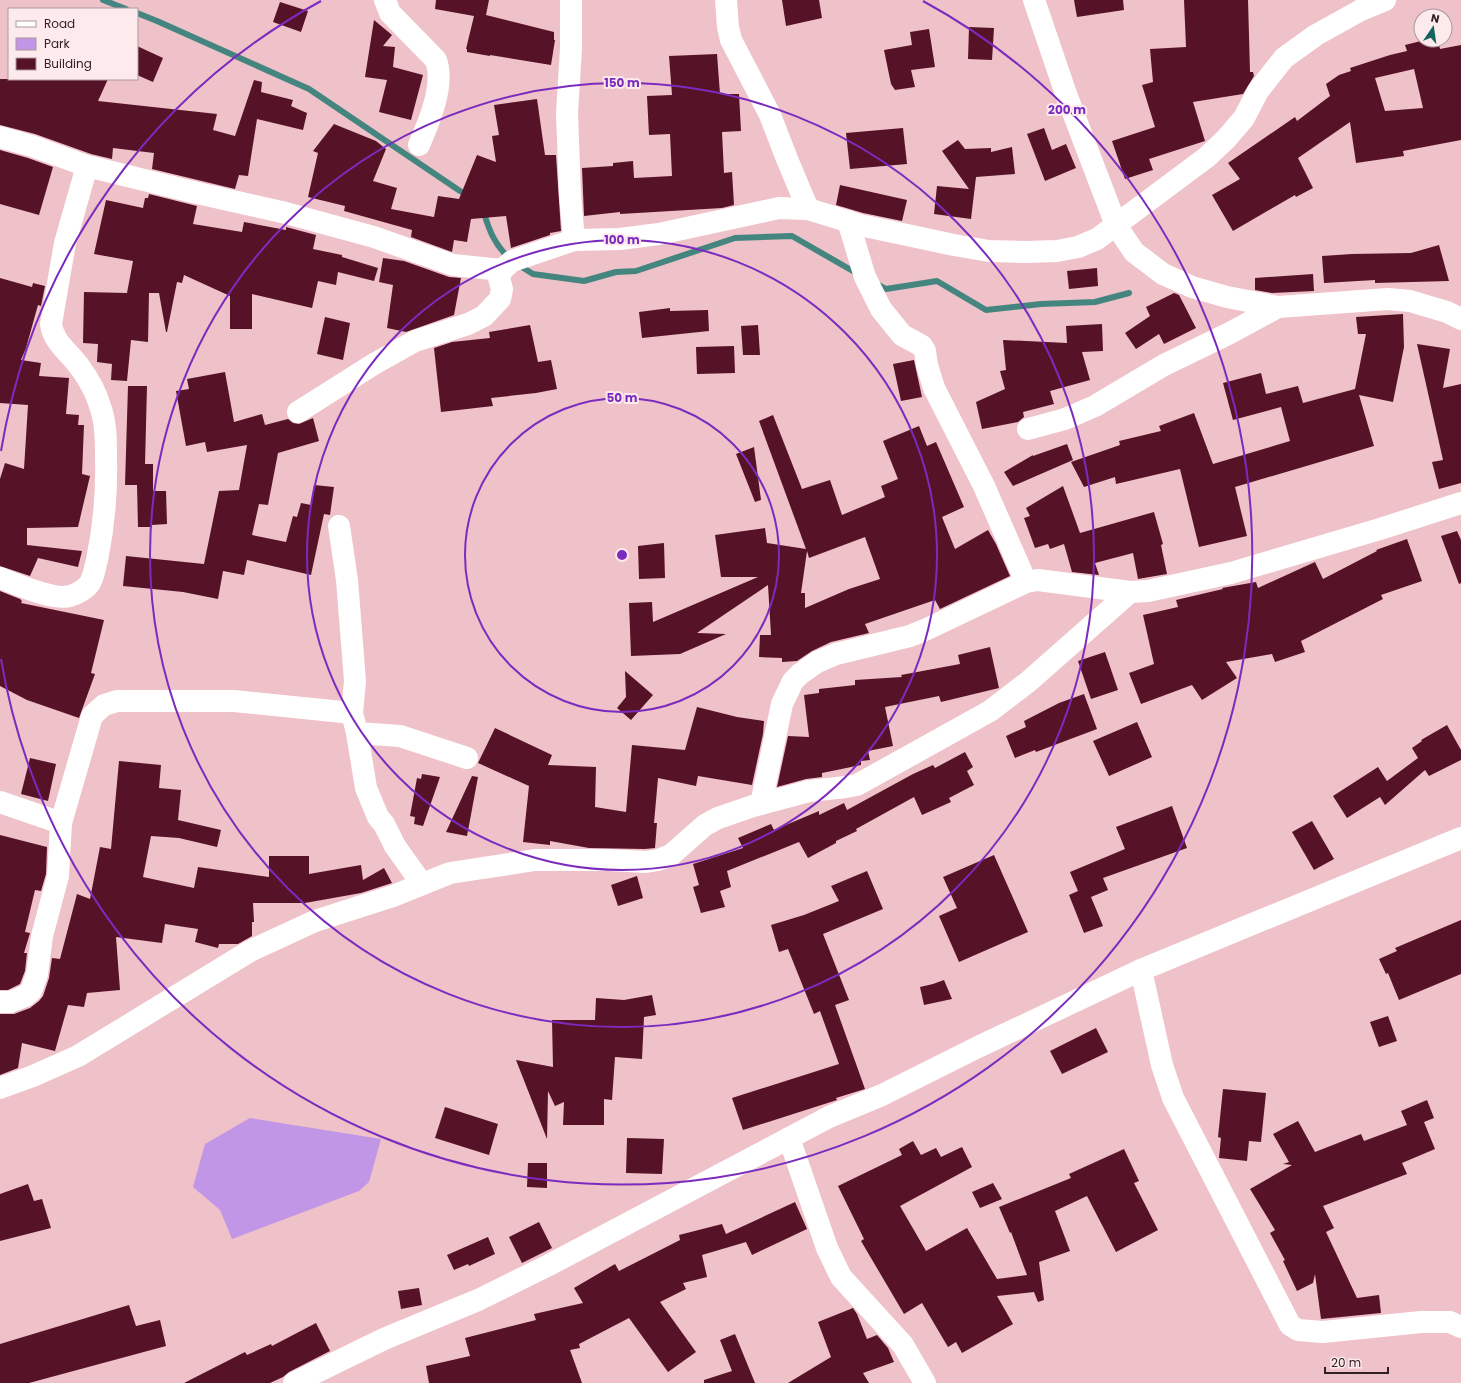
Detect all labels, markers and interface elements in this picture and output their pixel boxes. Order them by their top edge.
legend [8,8,138,80]
north arrow [1413,8,1453,48]
text: N [1429,10,1441,27]
text: Road [44,15,75,32]
text: Park [44,35,71,52]
text: Building [44,55,92,72]
text: 150 m [604,74,640,91]
text: 200 m [1048,101,1086,118]
text: 100 m [604,231,640,248]
text: 50 m [607,389,638,406]
centre of rings [615,548,629,562]
scale bar [1325,1349,1388,1375]
text: 20 m [1331,1354,1361,1371]

